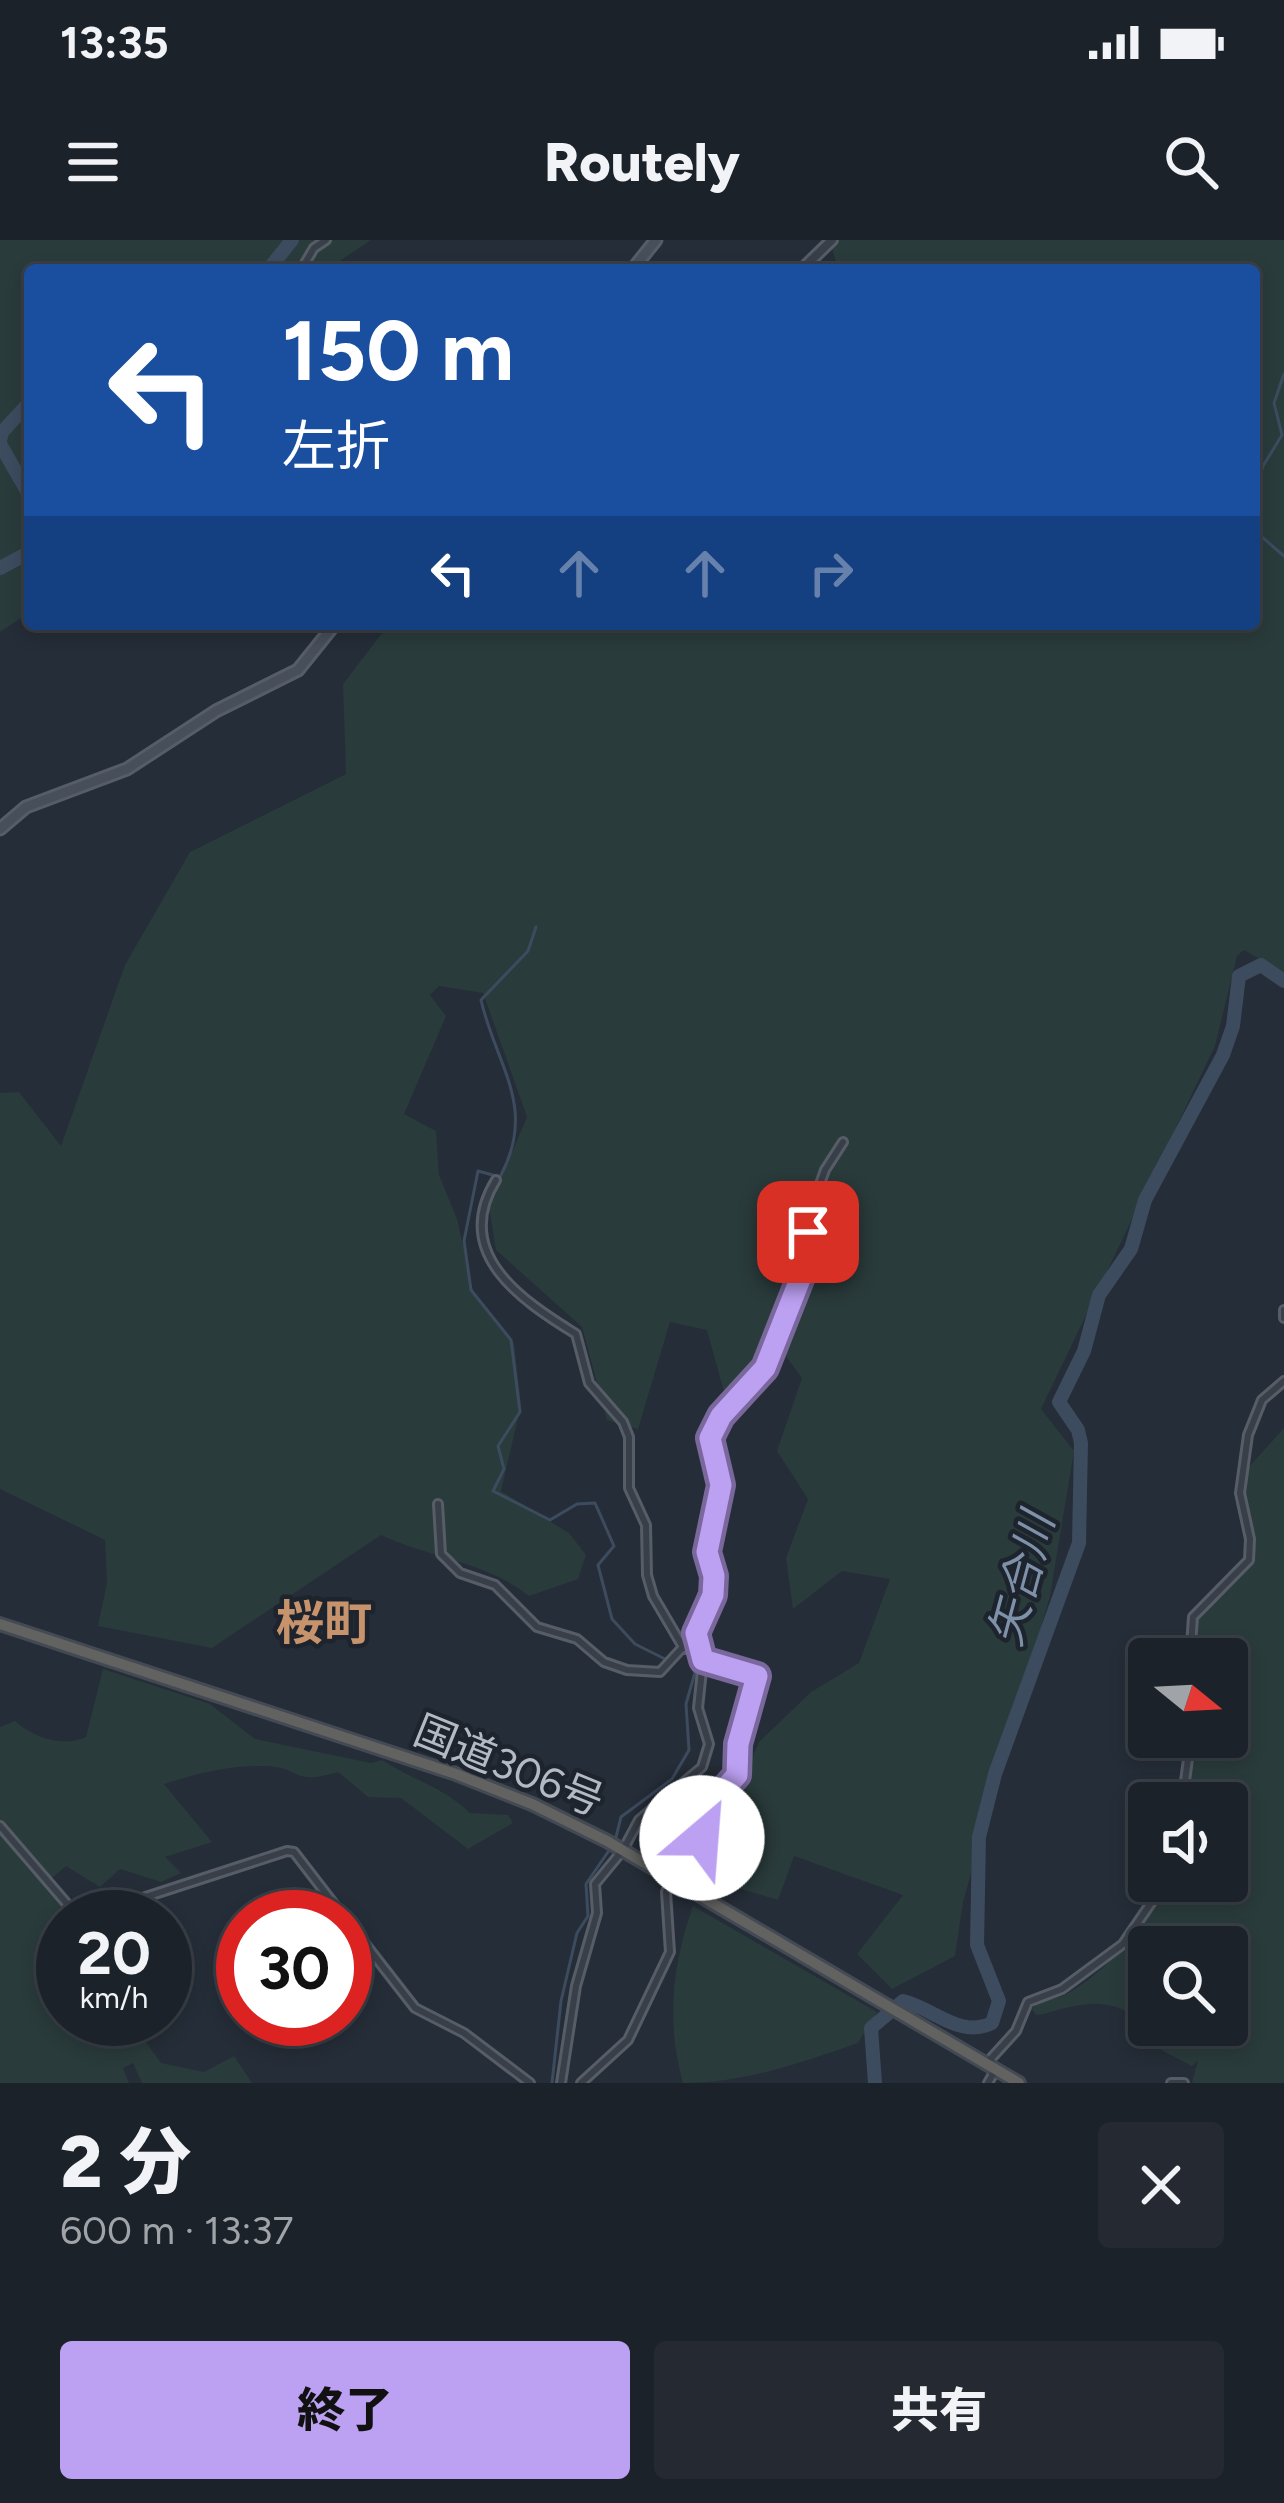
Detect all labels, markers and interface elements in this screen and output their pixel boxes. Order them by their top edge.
text: 13:35 [60,15,169,69]
icon: menu [60,129,126,195]
icon: search [1158,129,1224,195]
text: Routely [544,130,740,195]
text: 150 m [282,300,514,401]
icon: left [84,312,240,468]
text: 左折 [282,414,390,479]
icon: left [420,540,486,606]
icon: ahead [546,540,612,606]
icon: ahead [672,540,738,606]
icon: right [798,540,864,606]
pin [757,1181,859,1283]
icon: arrive [775,1199,841,1265]
water label: 矢合川 [977,1503,1066,1651]
district label: 桜町 [276,1594,372,1652]
north arrow [1128,1638,1248,1758]
map controls [1128,1638,1248,2046]
street label: 国道306号 [407,1704,611,1826]
position arrow [639,1775,765,1901]
button: sound [1128,1782,1248,1902]
speed limit sign: 30 [216,1890,372,2046]
text: 20 [77,1917,151,1989]
button: search [1128,1926,1248,2046]
text: km/h [80,1979,148,2016]
text: 2 分 [60,2119,191,2205]
button: close [1098,2122,1224,2248]
text: 600 m · 13:37 [60,2207,293,2254]
button: 終了 [60,2341,630,2479]
button: 共有 [654,2341,1224,2479]

